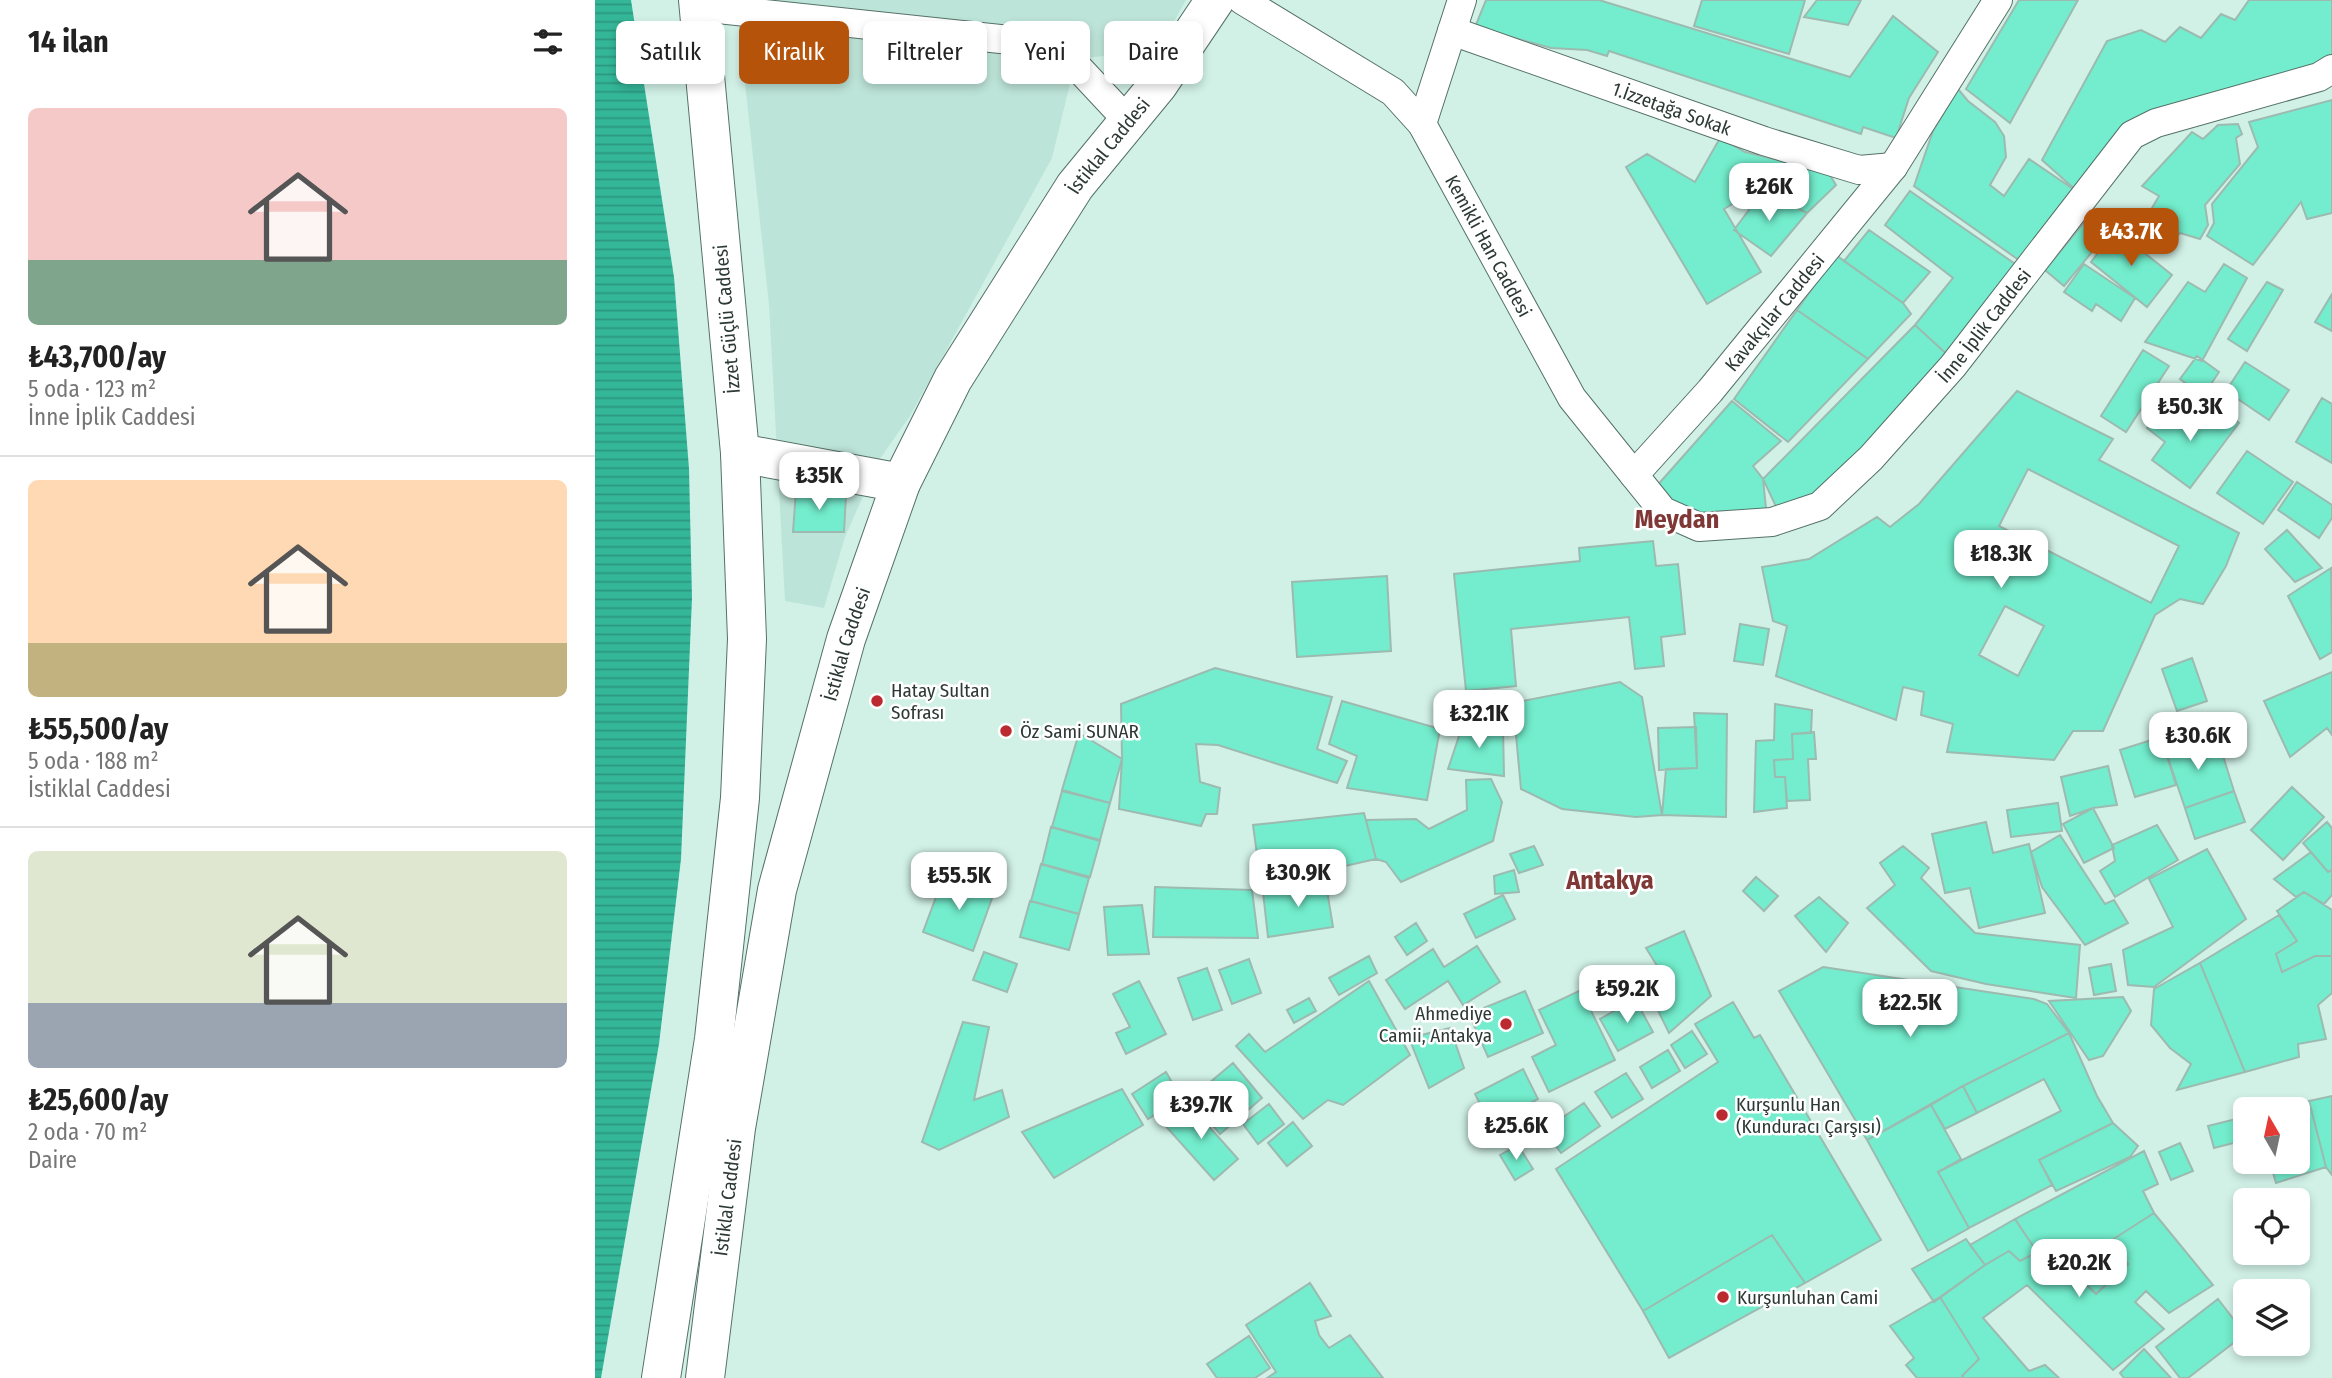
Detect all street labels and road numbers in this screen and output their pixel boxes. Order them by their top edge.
street label: 1.İzzetağa Sokak [1609,77,1734,140]
street label: İstiklal Caddesi [1062,93,1155,198]
street label: Kemikli Han Caddesi [1441,171,1537,321]
street label: İzzet Güçlü Caddesi [709,243,745,395]
street label: Kavakçılar Caddesi [1720,249,1829,376]
street label: İnne İplik Caddesi [1932,264,2036,387]
street label: İstiklal Caddesi [818,584,875,704]
street label: İstiklal Caddesi [709,1137,746,1257]

